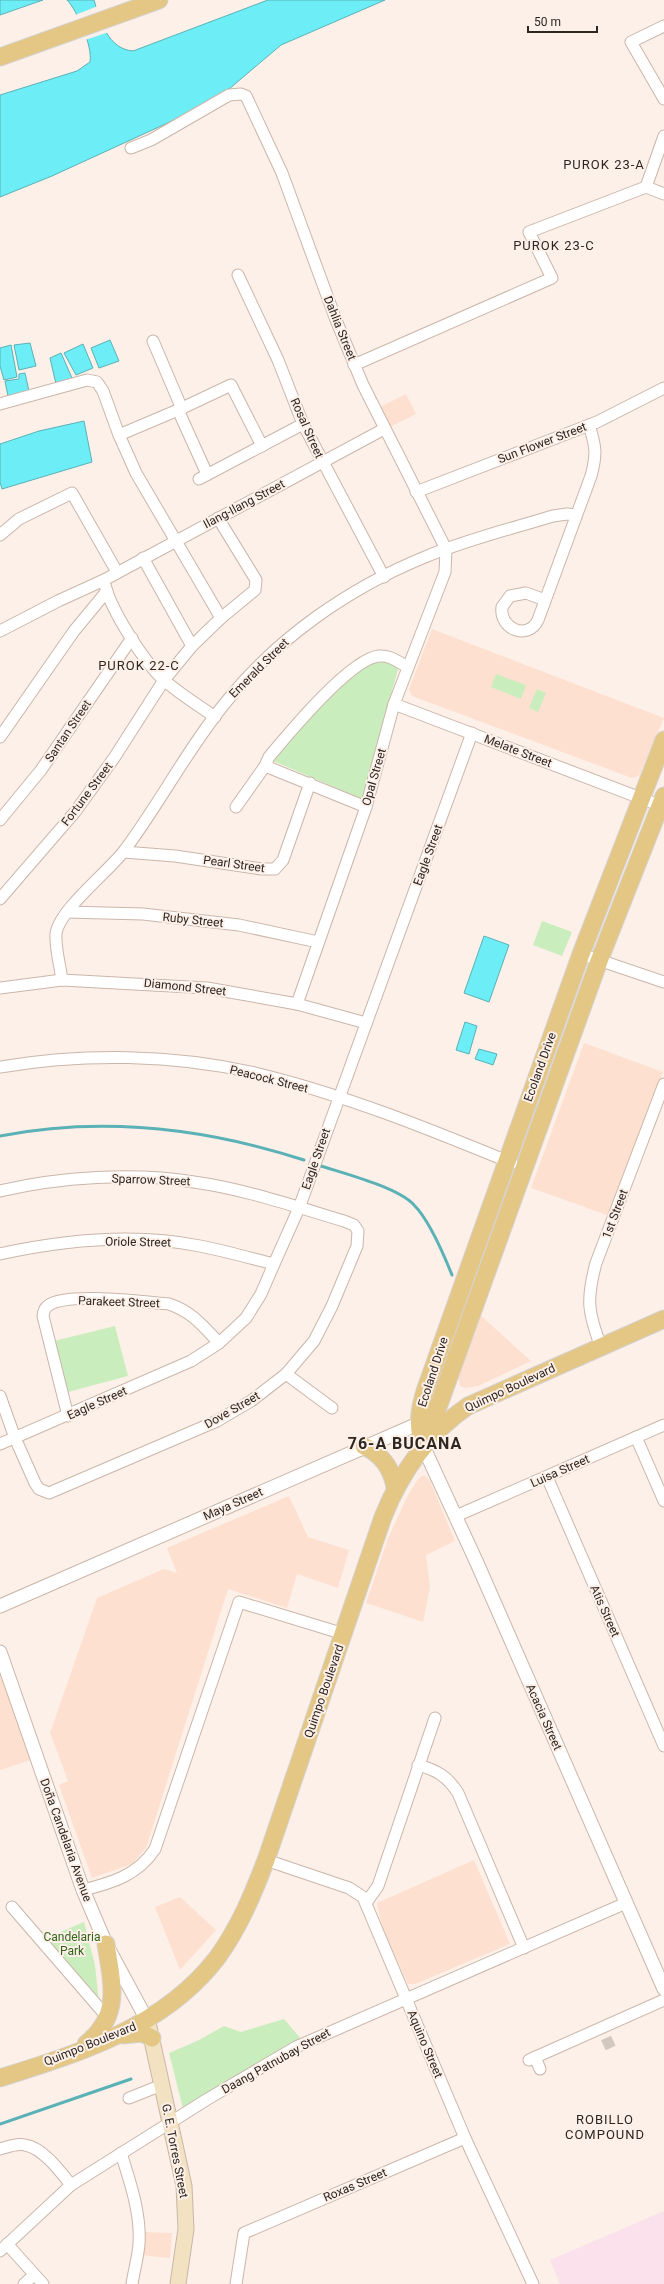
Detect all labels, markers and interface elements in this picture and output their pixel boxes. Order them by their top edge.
scale bar [528,8,597,34]
text: 50 m [534,15,561,29]
district label: PUROK 23-A [563,157,645,172]
district label: PUROK 23-C [513,238,595,253]
street label: Dahlia Street [321,294,359,362]
street label: Rosal Street [287,396,327,460]
street label: Sun Flower Street [496,420,588,466]
street label: Ilang-Ilang Street [201,477,287,531]
street label: Emerald Street [226,635,292,701]
district label: PUROK 22-C [98,658,180,673]
street label: Santan Street [42,697,94,765]
street label: Melate Street [482,732,554,770]
street label: Opal Street [359,747,389,807]
street label: Fortune Street [59,759,115,829]
street label: Eagle Street [410,822,446,887]
street label: Pearl Street [202,853,266,875]
street label: Ruby Street [162,910,224,930]
street label: Diamond Street [143,976,227,998]
street label: Ecoland Drive [521,1030,559,1104]
street label: Peacock Street [228,1062,310,1096]
street label: Eagle Street [299,1126,333,1192]
street label: Sparrow Street [111,1172,191,1188]
street label: 1st Street [599,1187,631,1241]
street label: Oriole Street [105,1234,171,1250]
street label: Parakeet Street [78,1294,160,1310]
street label: Ecoland Drive [415,1335,451,1409]
street label: Quimpo Boulevard [463,1361,557,1415]
street label: Eagle Street [65,1384,129,1422]
street label: Dove Street [202,1389,262,1431]
district label: 76-A BUCANA [348,1434,462,1453]
street label: Luisa Street [528,1452,592,1490]
street label: Maya Street [201,1485,265,1523]
street label: Atis Street [587,1583,623,1639]
street label: Quimpo Boulevard [301,1642,347,1740]
street label: Acacia Street [523,1682,565,1752]
street label: Doña Candelaria Avenue [37,1776,95,1904]
park label: Candelaria Park [43,1930,101,1958]
street label: Aquino Street [404,2008,446,2080]
street label: Quimpo Boulevard [42,2019,138,2069]
street label: Daang Patnubay Street [219,2025,333,2097]
street label: G. E. Torres Street [159,2103,191,2199]
district label: ROBILLO COMPOUND [565,2112,645,2142]
street label: Roxas Street [321,2165,389,2205]

